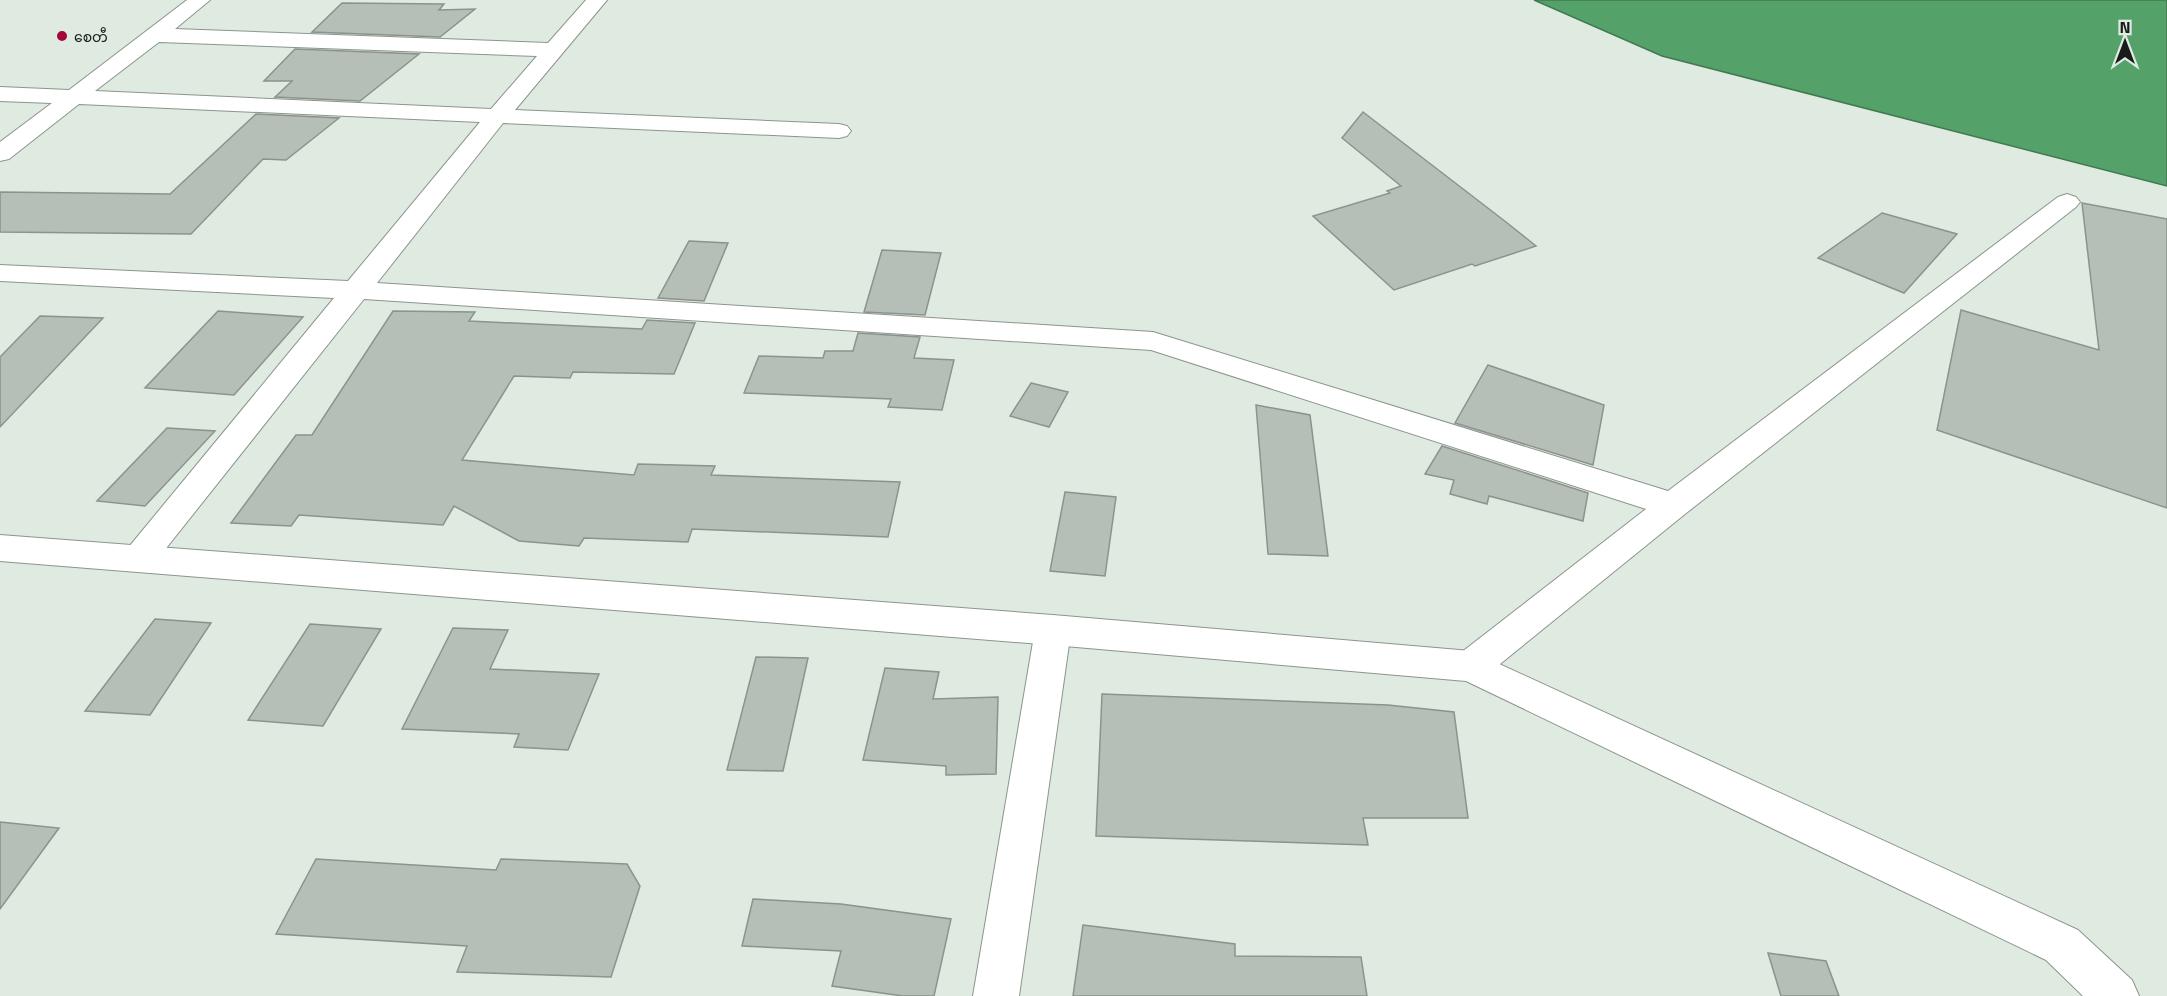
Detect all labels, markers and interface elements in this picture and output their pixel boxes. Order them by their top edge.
north arrow [2095,12,2155,72]
text: N [2119,15,2131,39]
place label: စေတီ [74,26,108,47]
marker: စေတီ [55,29,69,43]

